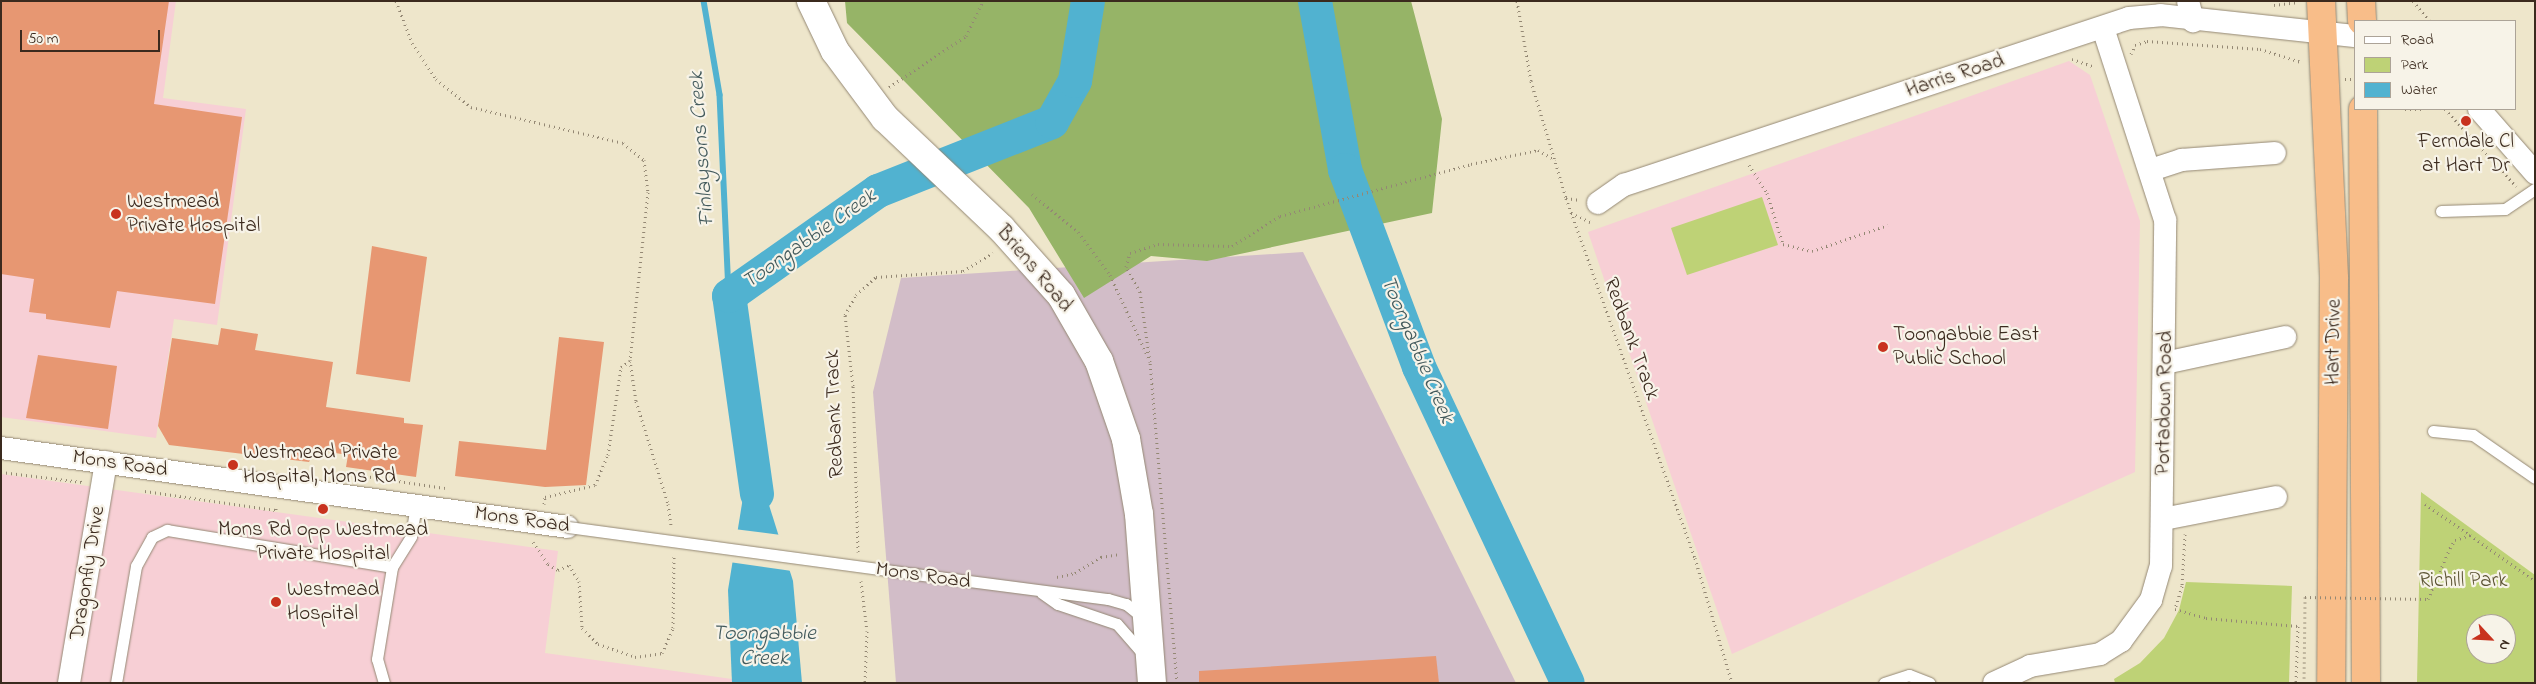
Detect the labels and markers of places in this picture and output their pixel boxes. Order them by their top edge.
marker: Ferndale Cl at Hart Dr [2460,115,2472,127]
place label: Ferndale Cl at Hart Dr [2418,129,2514,179]
place label: Westmead Private Hospital [127,189,260,239]
marker: Westmead Private Hospital [109,207,123,221]
place label: Toongabbie East Public School [1893,322,2039,372]
marker: Toongabbie East Public School [1877,341,1889,353]
place label: Westmead Private Hospital, Mons Rd [243,440,398,490]
marker: Westmead Private Hospital, Mons Rd [227,459,239,471]
marker: Mons Rd opp Westmead Private Hospital [317,503,329,515]
place label: Mons Rd opp Westmead Private Hospital [218,517,428,567]
place label: Westmead Hospital [287,577,379,627]
marker: Westmead Hospital [269,595,283,609]

